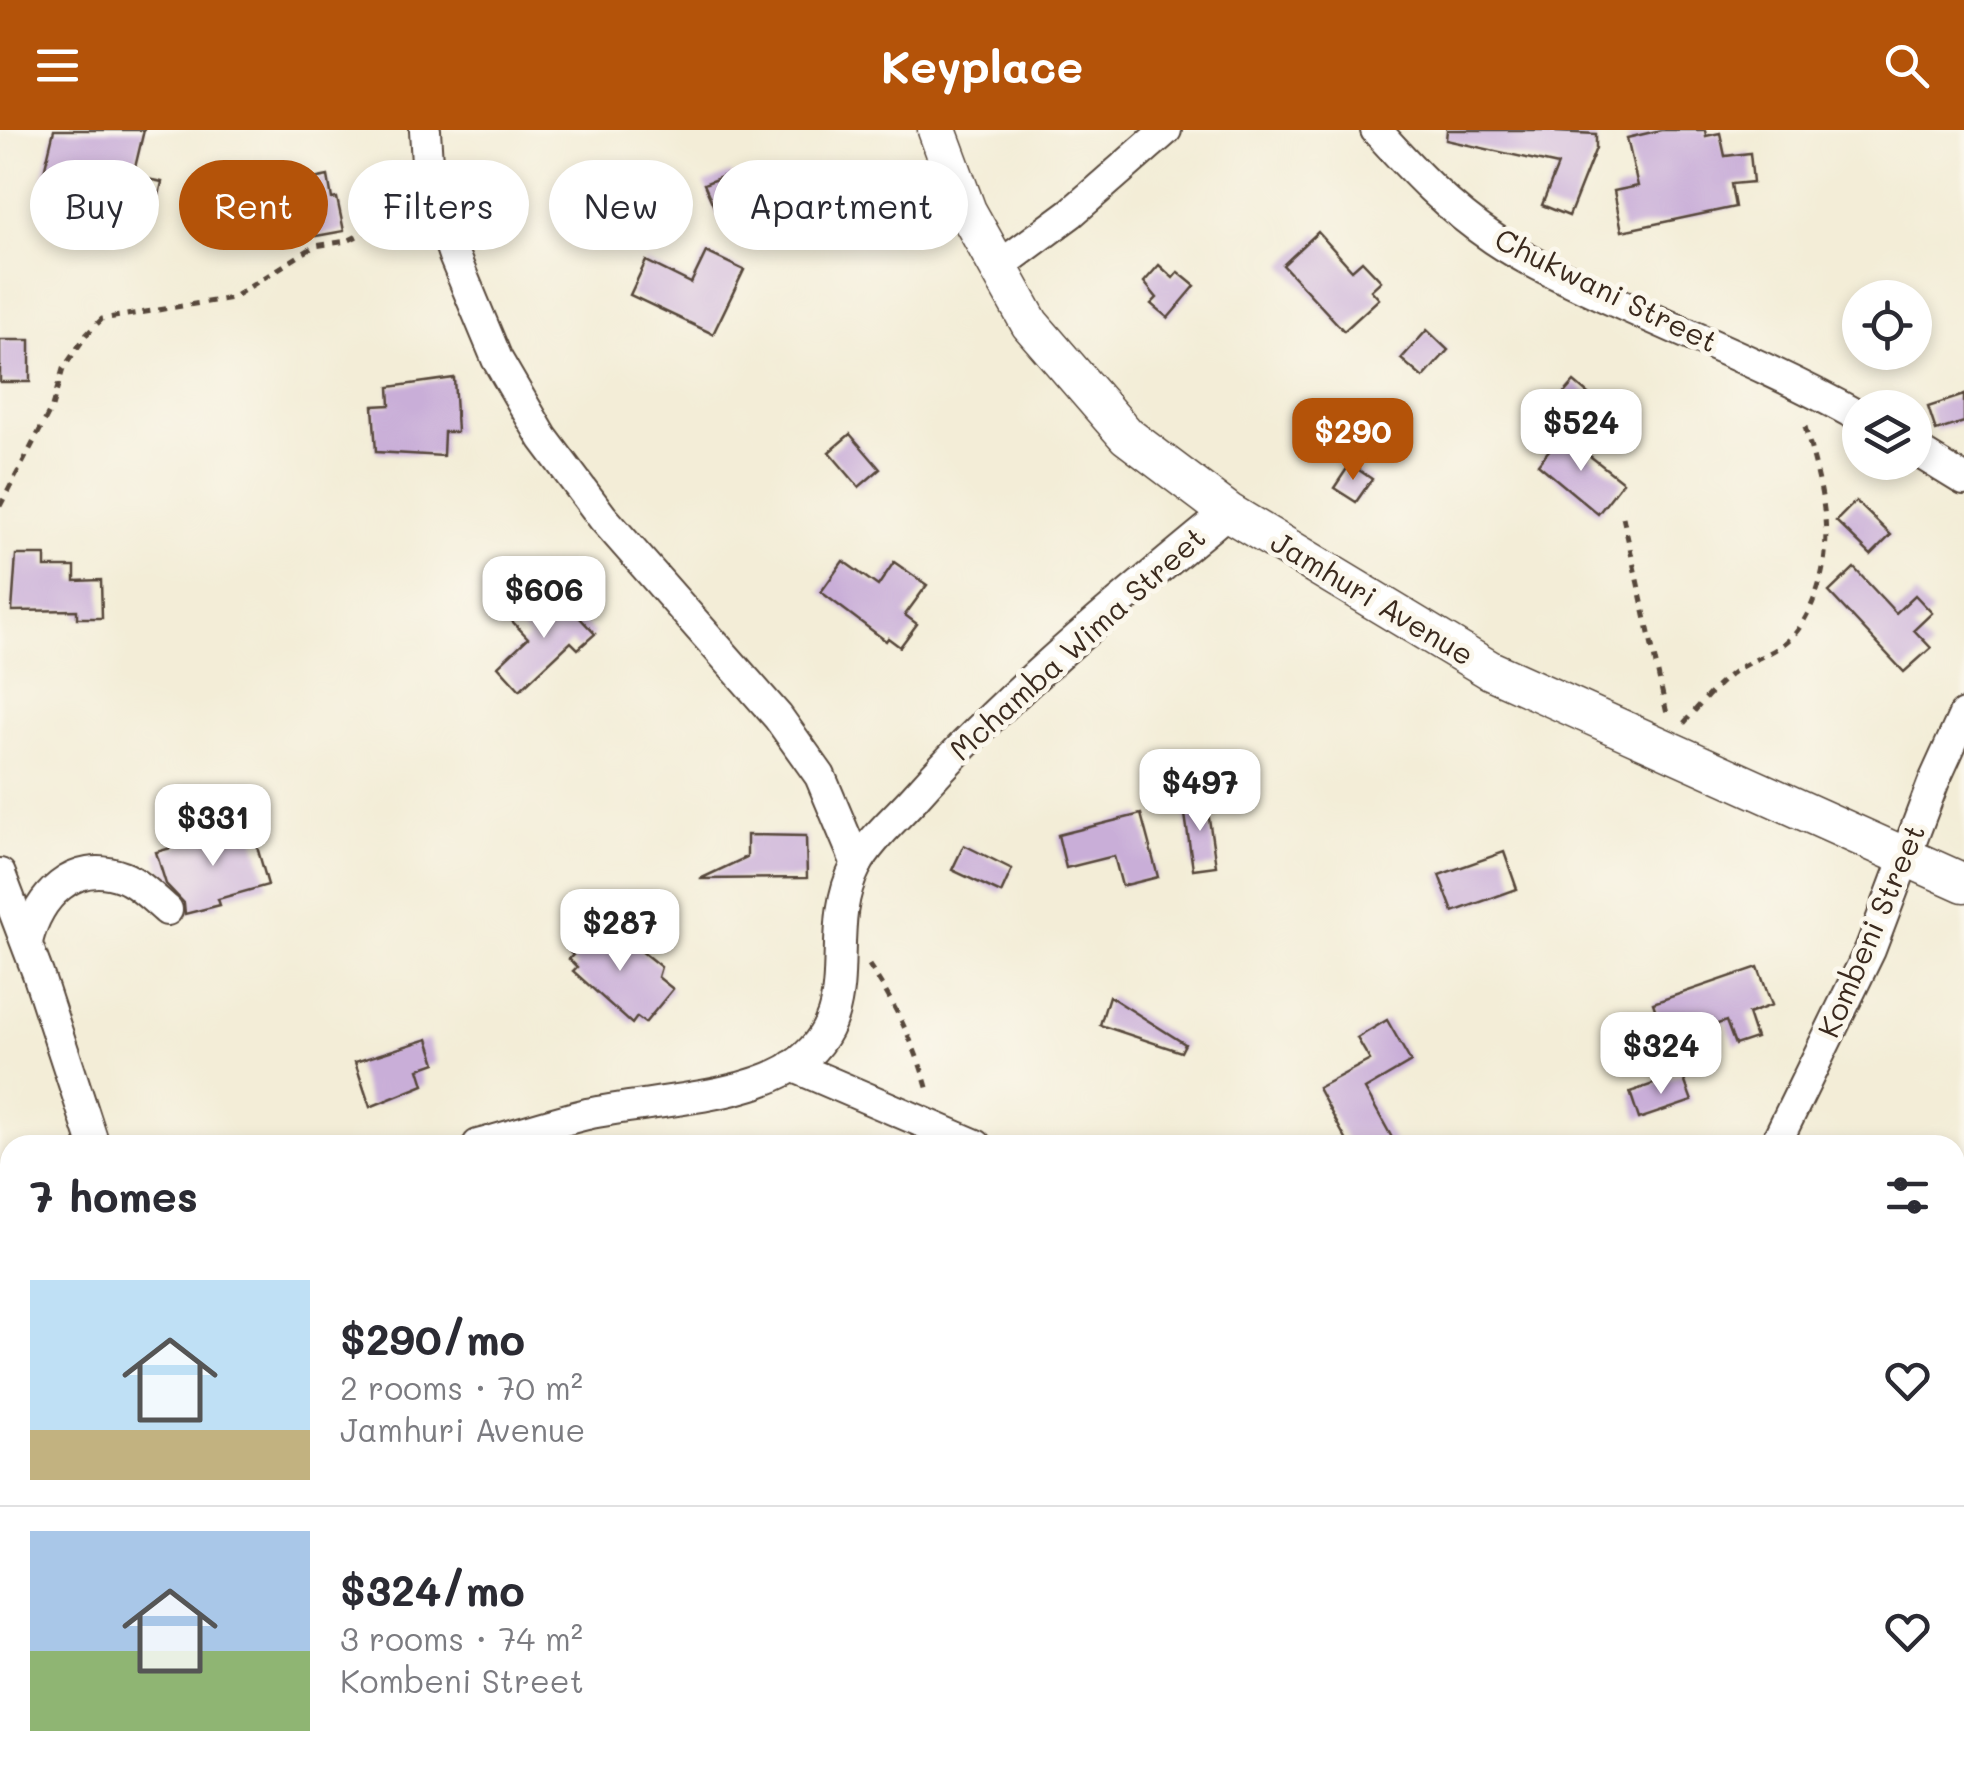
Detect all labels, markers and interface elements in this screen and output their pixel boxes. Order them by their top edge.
text: Keyplace [881,36,1083,94]
icon: menu [30,38,85,93]
icon: search [1879,38,1934,93]
chip: Buy [30,160,159,250]
chip: Rent [179,160,328,250]
chip: Filters [348,160,529,250]
chip: New [549,160,693,250]
chip: Apartment [713,160,968,250]
street label: Chukwani Street [1489,218,1725,361]
map controls [1842,280,1932,480]
button: locate [1842,280,1932,370]
pin: $524 [1522,389,1640,474]
button: layers [1842,390,1932,480]
pin: $290 [1294,398,1412,483]
text: $524 [1543,400,1619,442]
text: $290 [1314,409,1392,451]
street label: Mchamba Wima Street [940,517,1213,768]
street label: Jamhuri Avenue [1264,521,1482,674]
pin: $606 [485,556,603,641]
text: $606 [504,567,584,609]
pin: $497 [1141,749,1259,834]
text: $497 [1161,760,1239,802]
pin: $331 [154,784,272,869]
text: $331 [177,795,249,837]
street label: Kombeni Street [1807,817,1933,1043]
pin: $287 [561,889,679,974]
text: $287 [582,900,658,942]
pin: $324 [1602,1012,1720,1097]
text: $324 [1622,1023,1700,1065]
text: 7 homes [30,1168,198,1223]
icon: filters [1880,1168,1935,1223]
text: $290/mo [340,1311,525,1366]
icon: home [110,1320,230,1440]
icon: heart [1880,1353,1935,1408]
text: 2 rooms · 70 m² [340,1366,583,1408]
text: Jamhuri Avenue [340,1408,585,1450]
text: $324/mo [340,1562,525,1617]
icon: home [110,1571,230,1691]
icon: heart [1880,1604,1935,1659]
text: 3 rooms · 74 m² [340,1617,583,1659]
text: Kombeni Street [340,1659,584,1701]

